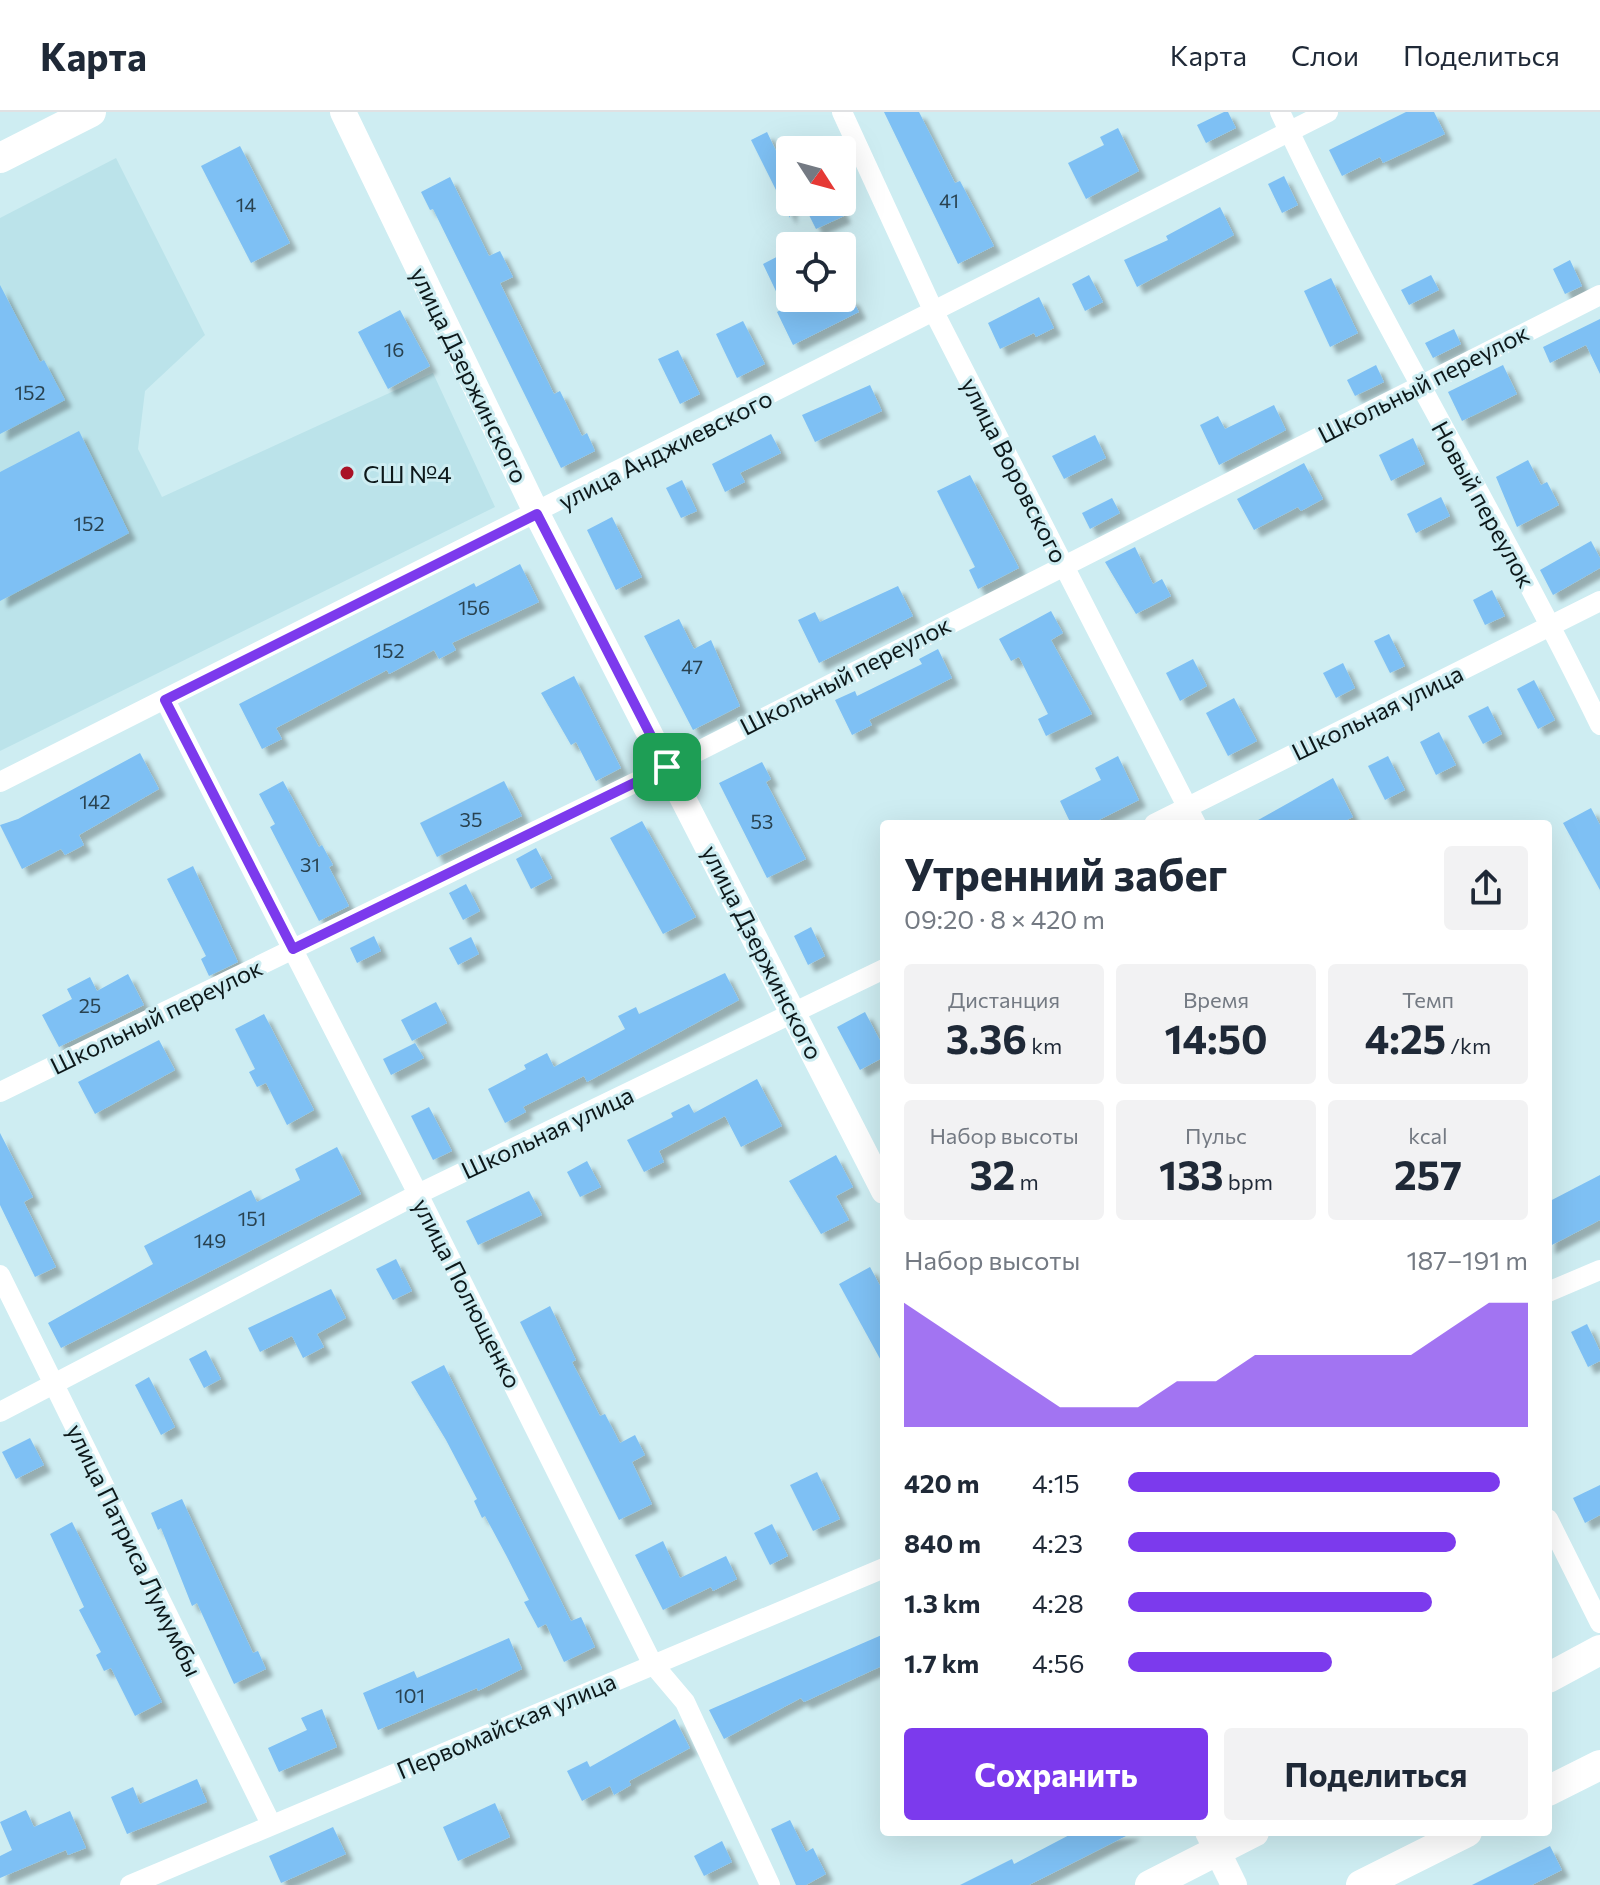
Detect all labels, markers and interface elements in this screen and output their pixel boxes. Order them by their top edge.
text: Карта [40,32,147,79]
text: Карта [1170,38,1247,72]
text: Слои [1291,38,1359,72]
text: Поделиться [1403,38,1560,72]
north arrow [776,136,856,216]
map controls [776,136,856,312]
house number: 41 [939,188,959,212]
house number: 14 [236,192,256,216]
button: locate [776,232,856,312]
street label: улица Дзержинского [405,262,535,488]
street label: Школьный переулок [1313,317,1533,449]
house number: 16 [384,337,404,361]
street label: улица Воровского [956,372,1074,568]
house number: 152 [14,380,46,404]
street label: улица Анджиевского [553,383,777,515]
street label: Новый переулок [1426,416,1542,593]
place label: СШ №4 [363,459,452,488]
marker: СШ №4 [338,464,356,482]
house number: 152 [73,511,105,535]
house number: 156 [458,595,490,619]
street label: Школьный переулок [735,609,955,741]
house number: 152 [373,638,405,662]
house number: 47 [681,654,703,678]
street label: Школьная улица [1287,658,1467,766]
pin [633,733,701,801]
icon: arrive [645,745,689,789]
house number: 142 [79,789,111,813]
house number: 35 [460,807,482,831]
house number: 53 [751,809,773,833]
street label: улица Дзержинского [696,840,830,1064]
text: Утренний забег [904,846,1227,900]
button: share [1444,846,1528,930]
house number: 31 [300,852,320,876]
text: 09:20 · 8 × 420 m [904,903,1105,934]
street label: Школьный переулок [45,952,267,1080]
text: Дистанция [948,986,1060,1013]
text: Время [1183,986,1249,1013]
text: Темп [1402,986,1454,1013]
house number: 25 [79,993,101,1017]
text: 3.36 [946,1013,1027,1062]
text: 14:50 [1164,1013,1268,1062]
text: 4:25 [1365,1013,1446,1062]
text: km [1027,1032,1062,1059]
text: /km [1446,1032,1491,1059]
street label: Школьная улица [456,1079,638,1185]
text: Набор высоты [929,1122,1079,1149]
text: Пульс [1185,1122,1247,1149]
text: kcal [1408,1122,1448,1149]
text: 32 [969,1149,1015,1198]
text: 133 [1159,1149,1224,1198]
text: 257 [1394,1149,1462,1198]
text: m [1015,1168,1039,1195]
text: bpm [1224,1168,1273,1195]
street label: улица Полющенко [408,1193,528,1393]
house number: 151 [238,1206,266,1230]
house number: 149 [194,1228,226,1252]
text: Набор высоты [904,1244,1080,1275]
text: 187–191 m [1406,1244,1528,1275]
street label: улица Патриса Лумумбы [61,1419,209,1681]
text: 420 m [904,1467,979,1498]
text: 4:15 [1032,1467,1080,1498]
text: 840 m [904,1527,981,1558]
text: 4:23 [1032,1527,1083,1558]
text: 1.3 km [904,1587,980,1618]
text: 4:28 [1032,1587,1084,1618]
text: 1.7 km [904,1647,979,1678]
text: 4:56 [1032,1647,1084,1678]
street label: Первомайская улица [392,1666,620,1784]
house number: 101 [395,1683,425,1707]
button: Сохранить [904,1728,1208,1820]
button: Поделиться [1224,1728,1528,1820]

